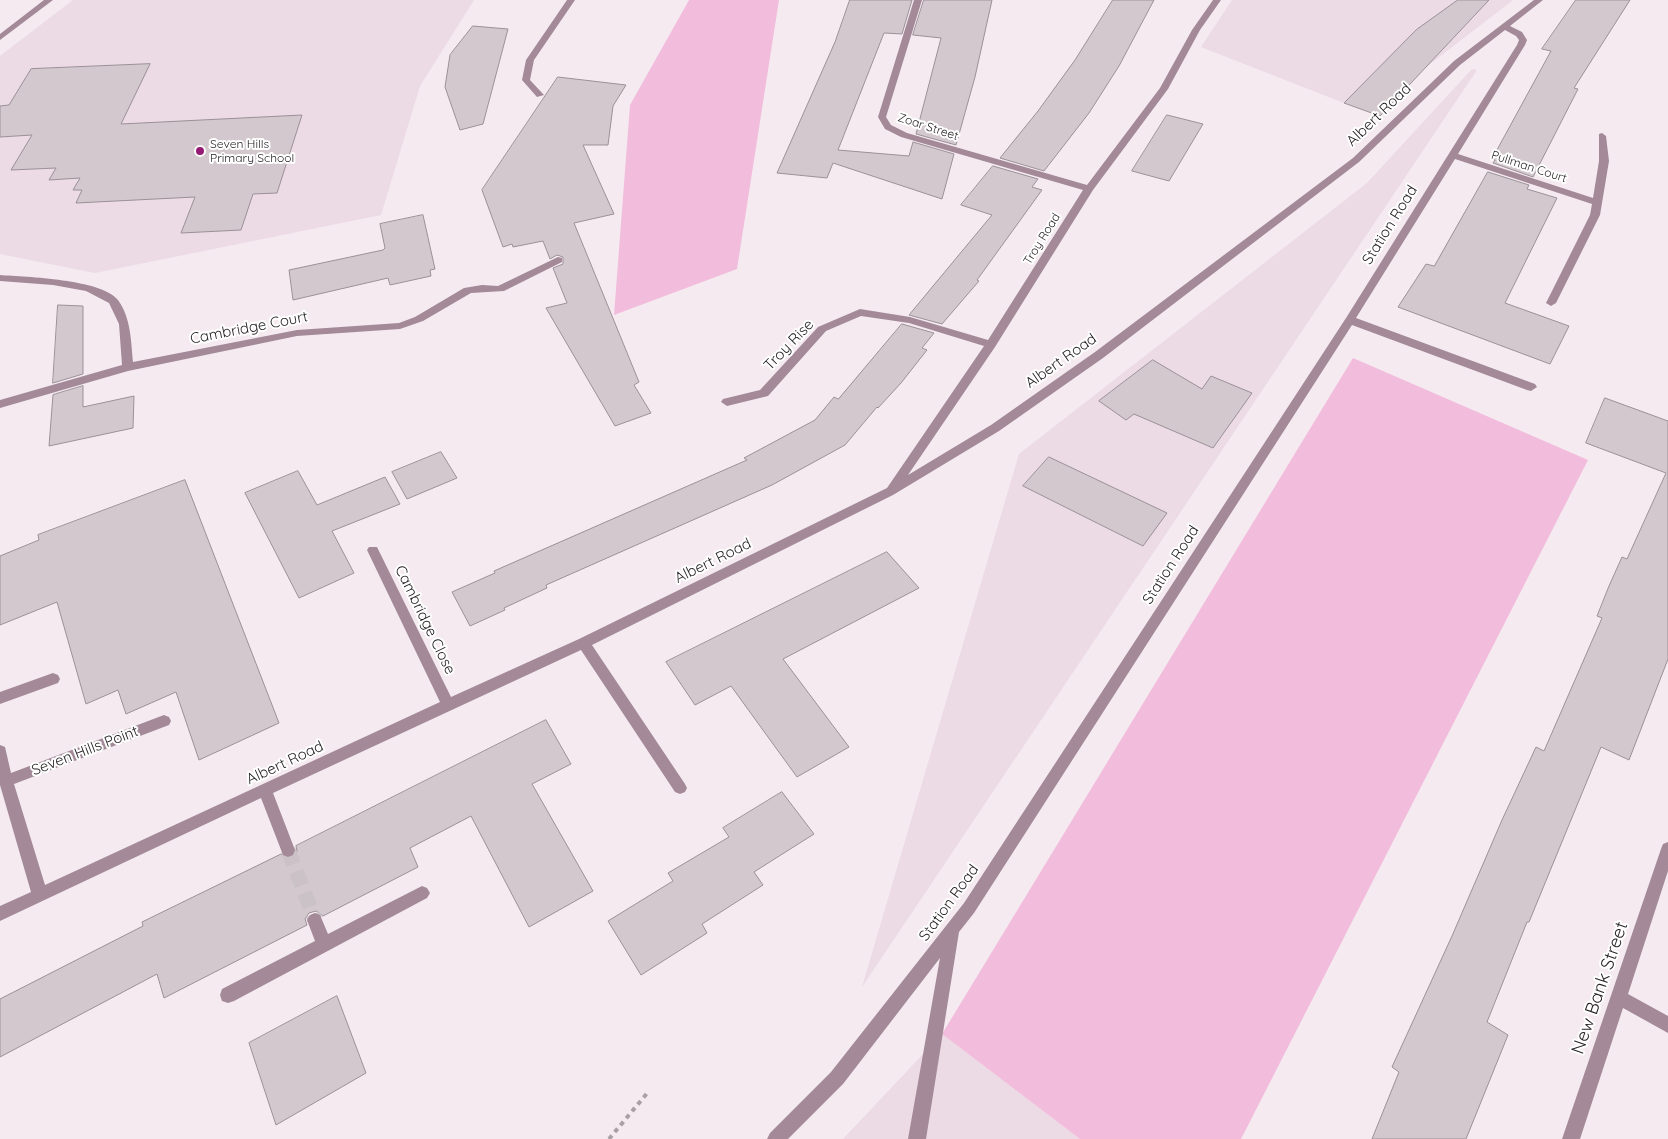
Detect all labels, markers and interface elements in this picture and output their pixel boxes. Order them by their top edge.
street label: Albert Road [1343,80,1415,150]
street label: Zoar Street [896,110,960,144]
place label: Seven Hills Primary School [210,137,294,165]
marker: Seven Hills Primary School [194,145,206,157]
street label: Pullman Court [1489,148,1569,186]
street label: Station Road [1359,182,1421,268]
street label: Troy Road [1021,211,1063,267]
street label: Cambridge Court [189,308,309,348]
street label: Troy Rise [760,316,818,374]
street label: Albert Road [1022,330,1100,392]
street label: Station Road [1139,522,1203,608]
street label: Albert Road [672,535,754,587]
street label: Cambridge Close [391,563,459,677]
street label: Seven Hills Point [29,722,141,780]
street label: Albert Road [244,737,326,789]
street label: Station Road [915,861,983,945]
street label: New Bank Street [1567,919,1633,1057]

